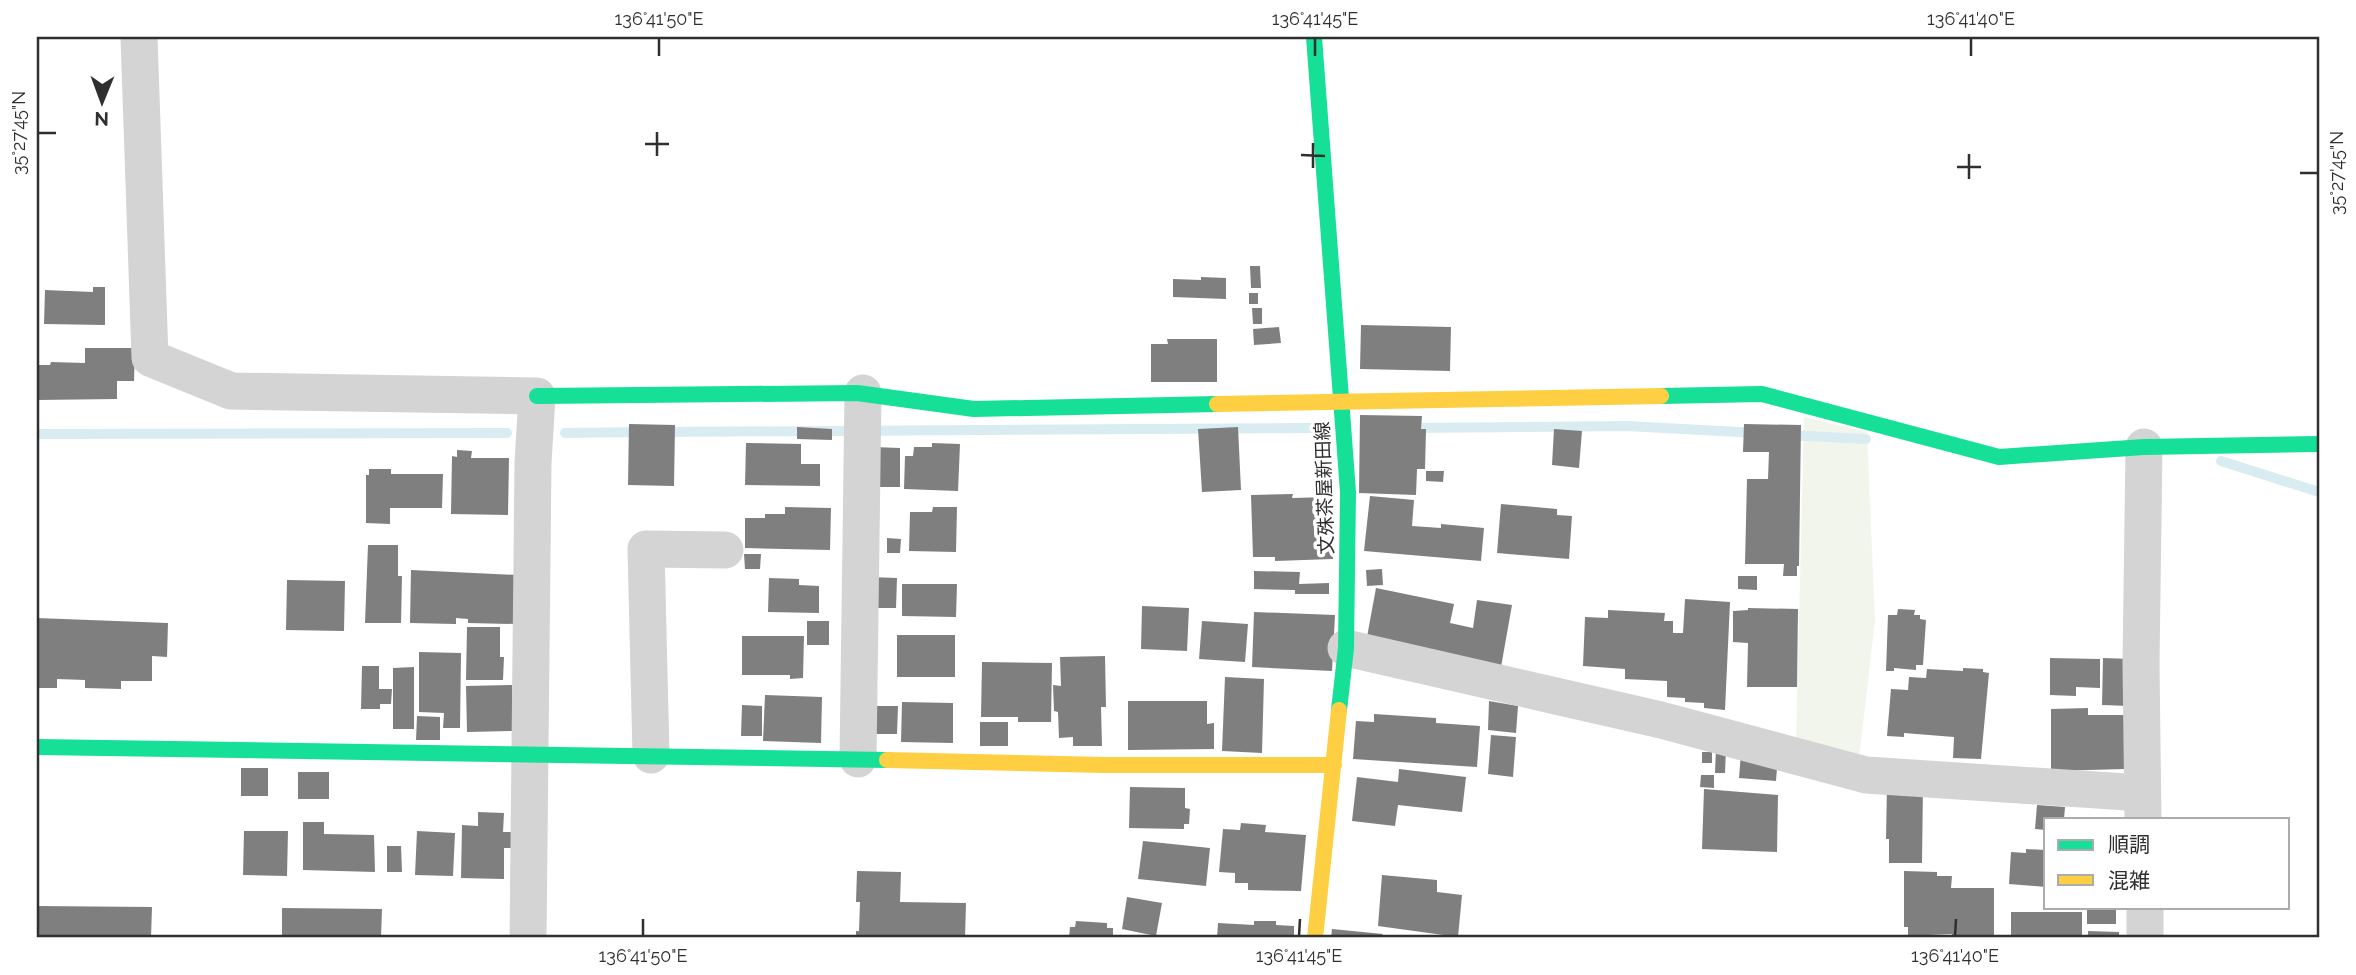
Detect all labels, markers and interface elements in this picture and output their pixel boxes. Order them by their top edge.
text: 136°41'50"E [615,8,703,29]
text: 136°41'45"E [1272,8,1358,29]
text: 136°41'40"E [1927,8,2015,29]
north arrow [66,66,136,136]
text: 35°27'45"N [8,91,29,175]
text: N [94,108,109,130]
text: 35°27'45"N [2326,131,2347,215]
street label: 文殊茶屋新田線 [1311,421,1337,555]
legend [2044,818,2290,908]
text: 順調 [2108,832,2150,857]
text: 混雑 [2108,868,2150,893]
text: 136°41'50"E [599,945,687,966]
text: 136°41'45"E [1256,945,1342,966]
text: 136°41'40"E [1911,945,1999,966]

